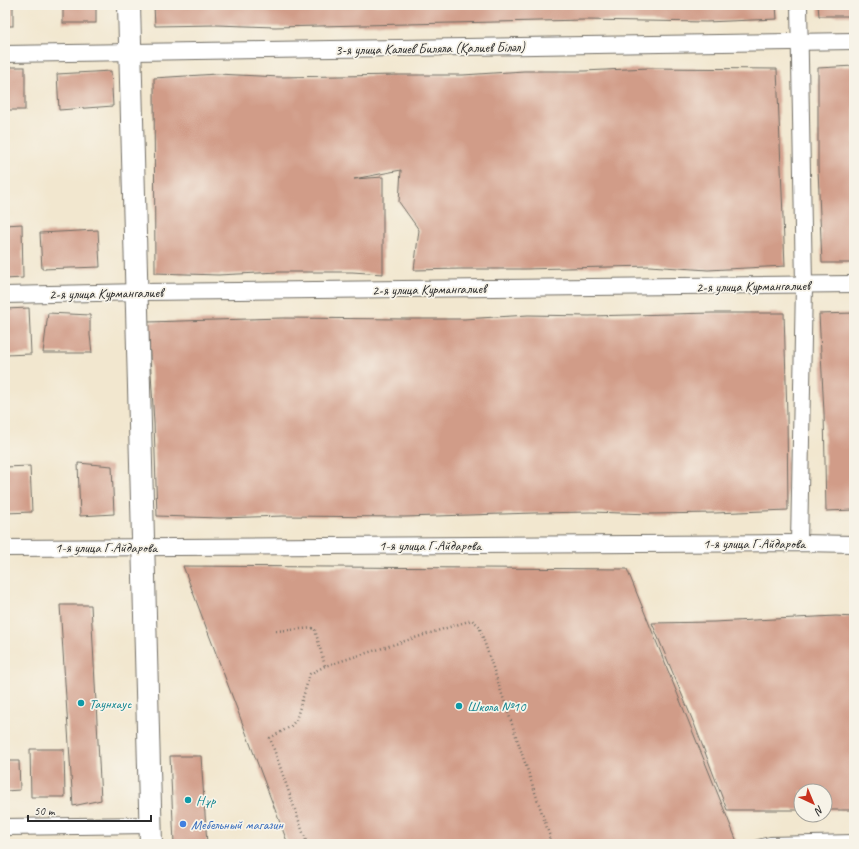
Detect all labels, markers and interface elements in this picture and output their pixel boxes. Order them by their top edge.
street label: 3-я улица Калиев Биляла (Қалиев Біләл) [335,38,526,59]
street label: 2-я улица Курмангалиев [696,277,813,296]
street label: 2-я улица Курмангалиев [372,280,489,299]
street label: 2-я улица Курмангалиев [49,284,166,303]
street label: 1-я улица Г.Айдарова [703,535,806,552]
street label: 1-я улица Г.Айдарова [379,537,482,554]
street label: 1-я улица Г.Айдарова [55,539,158,556]
place label: Таунхаус [89,695,132,712]
marker: Таунхаус [76,698,86,708]
place label: Школа №10 [467,698,527,715]
marker: Школа №10 [454,701,464,711]
north arrow [793,783,833,823]
place label: Нұр [196,792,216,809]
marker: Нұр [183,795,193,805]
scale bar [28,797,151,823]
text: 50 m [34,803,56,819]
text: N [811,803,827,819]
place label: Мебельный магазин [191,816,284,833]
marker: Мебельный магазин [178,819,188,829]

